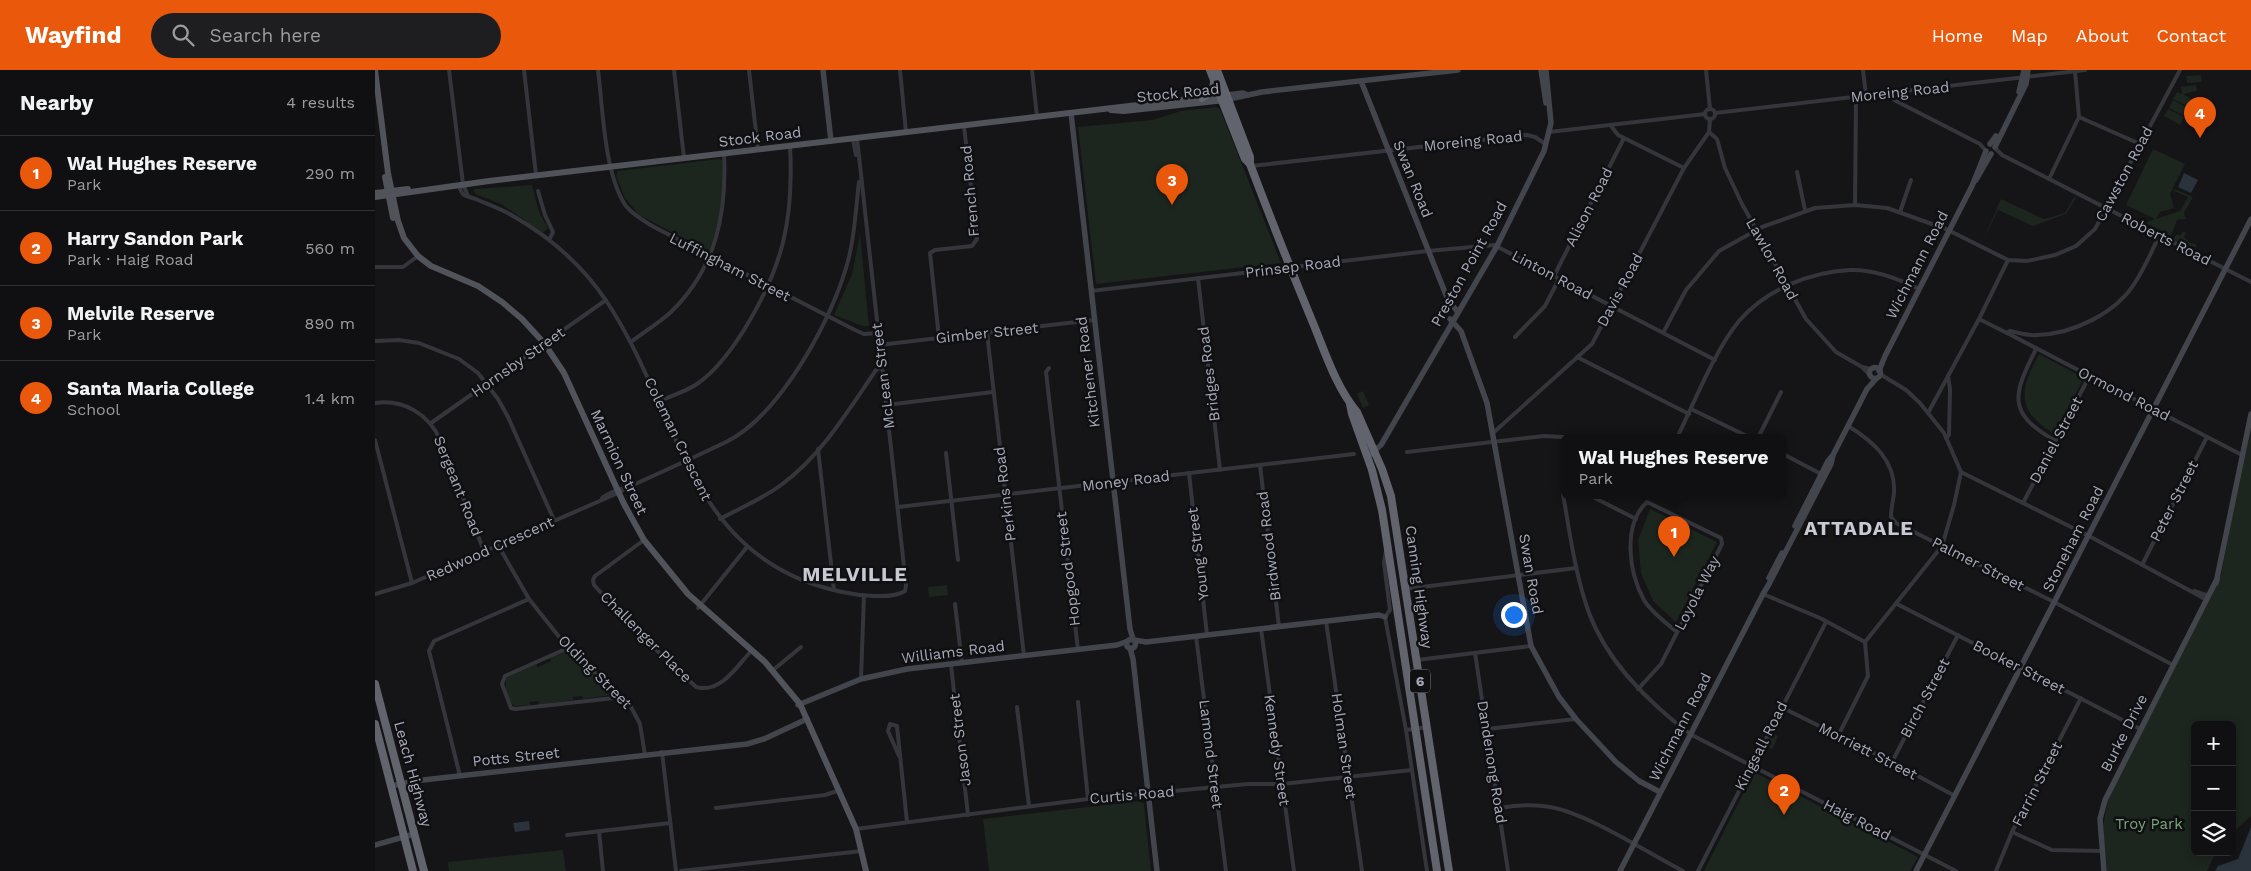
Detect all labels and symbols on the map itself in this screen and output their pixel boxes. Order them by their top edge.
street label: Moreing Road [1850,78,1950,106]
street label: Stock Road [1136,80,1220,106]
pin: 4 [2184,97,2216,138]
street label: Stock Road [718,123,802,151]
street label: Cawston Road [2091,123,2157,225]
street label: Moreing Road [1423,127,1523,155]
street label: Swan Road [1389,138,1437,220]
street label: French Road [957,144,983,238]
pin: 3 [1156,164,1188,205]
street label: Alison Road [1561,164,1617,250]
street label: Preston Point Road [1427,198,1511,330]
street label: Wichmann Road [1882,208,1952,322]
street label: Roberts Road [2118,209,2214,269]
street label: Lawlor Road [1742,215,1802,303]
street label: Luffingham Street [666,229,794,306]
street label: Linton Road [1509,246,1595,304]
street label: Davis Road [1593,250,1647,330]
street label: Prinsep Road [1244,252,1342,282]
street label: Kitchener Road [1072,315,1104,429]
street label: Gimber Street [935,319,1040,347]
street label: McLean Street [867,321,898,430]
street label: Hornsby Street [468,323,569,401]
street label: Bridges Road [1194,325,1224,423]
street label: Ormond Road [2075,363,2173,425]
street label: Coleman Crescent [640,374,716,504]
street label: Daniel Street [2026,393,2087,486]
street label: Marmion Street [587,406,652,518]
street label: Sergeant Road [430,433,486,539]
street label: Perkins Road [990,446,1020,542]
street label: Peter Street [2146,457,2202,544]
street label: Money Road [1081,467,1171,495]
street label: Stoneham Road [2039,483,2107,595]
street label: Birdwood Road [1253,490,1285,602]
street label: Young Street [1183,506,1213,601]
street label: Hopgood Street [1052,510,1084,627]
street label: Redwood Crescent [423,512,557,585]
pin: 1 [1658,516,1690,557]
district label: ATTADALE [1804,516,1914,540]
street label: Canning Highway [1401,524,1437,650]
street label: Swan Road [1515,532,1547,616]
street label: Palmer Street [1929,533,2028,595]
street label: Loyola Way [1671,552,1724,633]
district label: MELVILLE [802,562,908,586]
street label: Challenger Place [597,588,695,686]
your location [1501,602,1527,628]
street label: Olding Street [554,631,636,713]
street label: Booker Street [1970,636,2069,698]
street label: Williams Road [900,637,1006,667]
street label: Birch Street [1896,654,1954,741]
road number: 6 [1410,670,1430,692]
street label: Wichmann Road [1645,670,1715,784]
street label: Burke Drive [2097,691,2151,775]
street label: Jason Street [945,692,975,787]
street label: Holman Street [1328,692,1360,801]
street label: Kennedy Street [1260,693,1294,807]
street label: Lamond Street [1195,698,1227,810]
street label: Kingsall Road [1731,698,1791,794]
street label: Dandenong Road [1473,699,1511,825]
street label: Morriett Street [1816,718,1921,784]
street label: Leach Highway [390,719,436,829]
street label: Farrin Street [2008,738,2066,829]
street label: Potts Street [471,743,561,771]
pin: 2 [1768,774,1800,815]
street label: Curtis Road [1089,782,1175,808]
street label: Haig Road [1820,795,1894,845]
park label: Troy Park [2115,815,2183,833]

